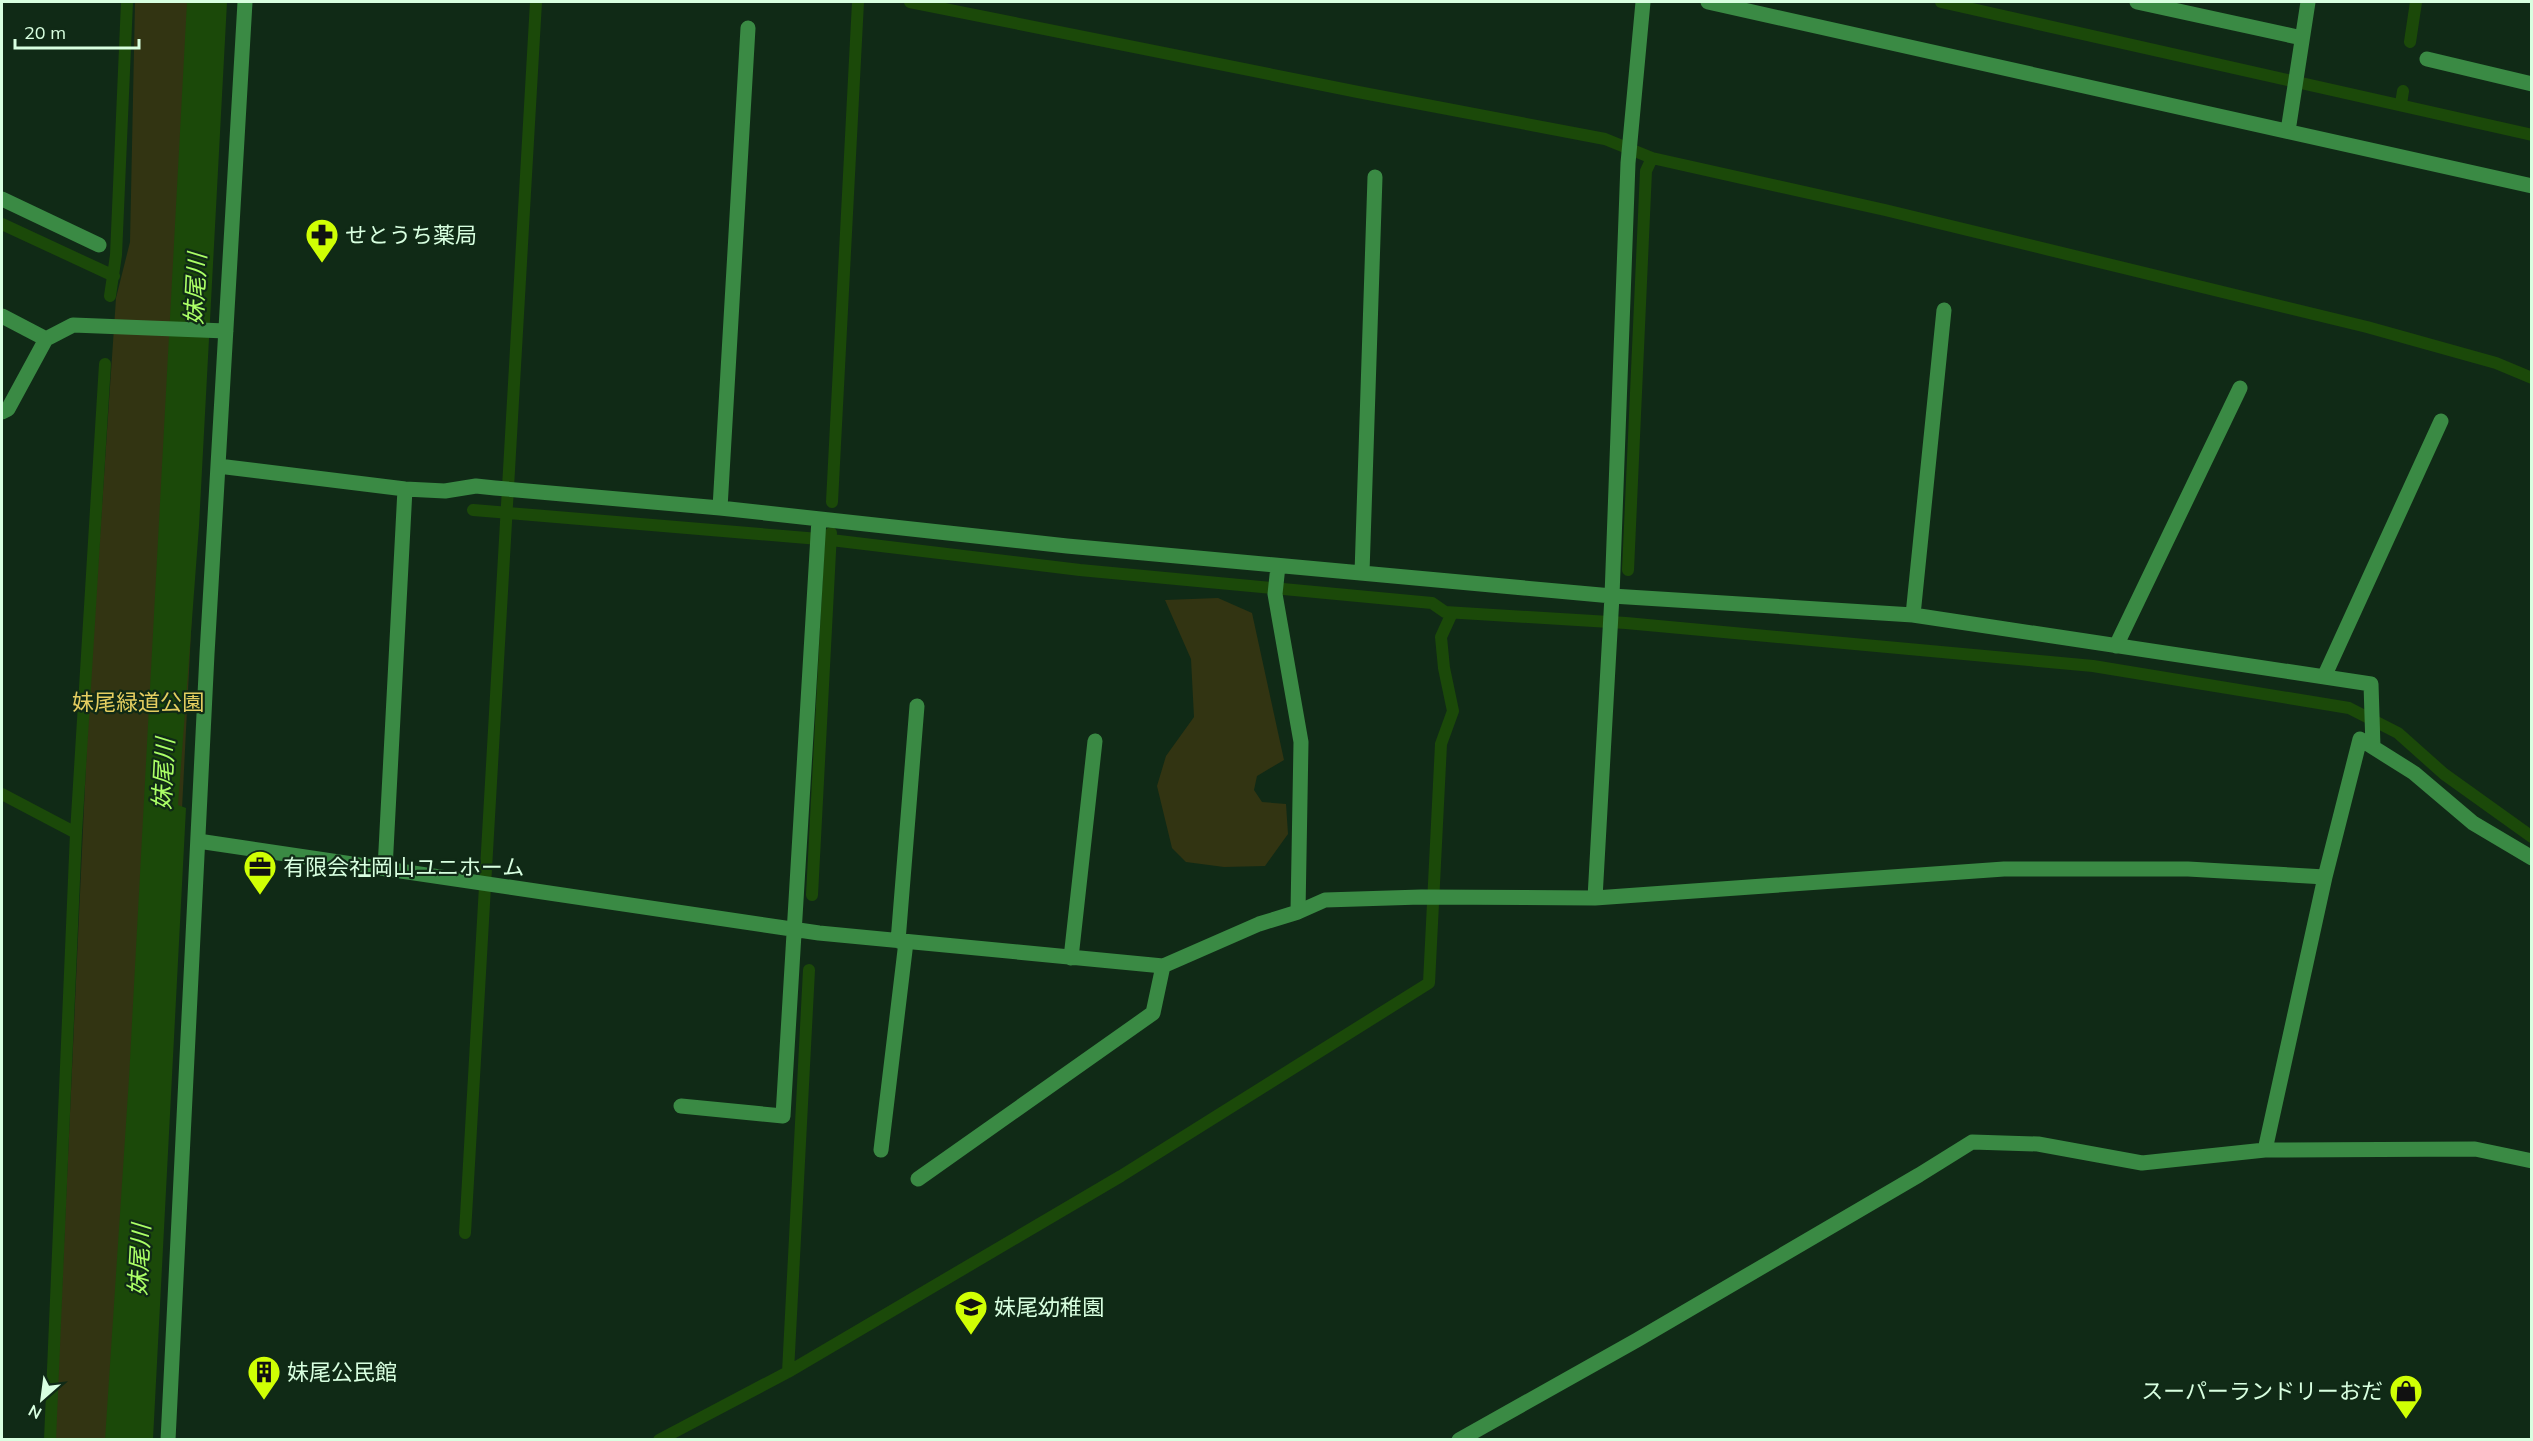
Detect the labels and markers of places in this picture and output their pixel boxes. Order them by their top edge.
pharmacy icon: せとうち薬局 [304,217,340,264]
place label: せとうち薬局 [345,221,477,249]
office icon: 有限会社岡山ユニホーム [242,849,278,896]
place label: 有限会社岡山ユニホーム [283,853,524,881]
school or university icon: 妹尾幼稚園 [953,1289,989,1336]
place label: 妹尾幼稚園 [994,1293,1104,1321]
building icon: 妹尾公民館 [246,1354,282,1401]
place label: 妹尾公民館 [287,1358,397,1386]
shop icon: スーパーランドリーおだ [2388,1373,2424,1420]
place label: スーパーランドリーおだ [2141,1377,2383,1405]

